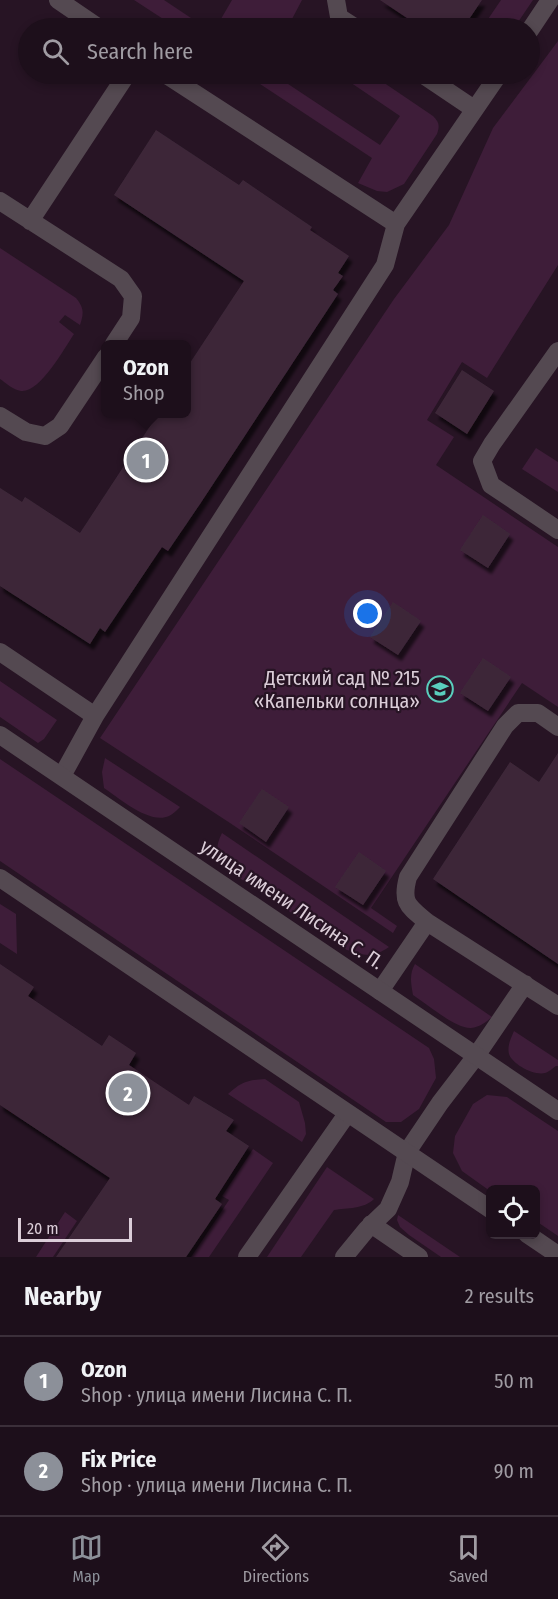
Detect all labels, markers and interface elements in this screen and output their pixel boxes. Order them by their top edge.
search box [18,18,540,84]
icon: search [39,35,72,68]
text: Search here [87,38,193,65]
popup [101,340,191,418]
text: Ozon [123,354,169,381]
text: Shop [123,381,165,405]
pin: 1 [126,438,166,482]
your location [353,599,382,628]
place label: Детский сад № 215 «Капельки солнца» [254,666,420,713]
school or university icon: Детский сад № 215 «Капельки солнца» [425,674,455,704]
street label: улица имени Лисина С. П. [196,834,388,974]
pin: 2 [108,1070,148,1116]
map controls [486,1185,540,1239]
button: locate [486,1185,540,1239]
scale bar [18,1215,132,1242]
text: 20 m [27,1219,58,1238]
text: Nearby [24,1281,101,1312]
text: 2 results [465,1284,534,1308]
text: Ozon [81,1356,127,1383]
text: 1 [39,1369,48,1393]
text: 50 m [494,1369,534,1393]
text: Shop · улица имени Лисина С. П. [81,1383,352,1407]
text: Fix Price [81,1446,156,1473]
text: 2 [39,1459,48,1483]
text: 90 m [494,1459,534,1483]
text: Shop · улица имени Лисина С. П. [81,1473,352,1497]
tab: Map [70,1531,103,1586]
tab: Directions [243,1531,309,1586]
tab: Saved [449,1531,488,1586]

